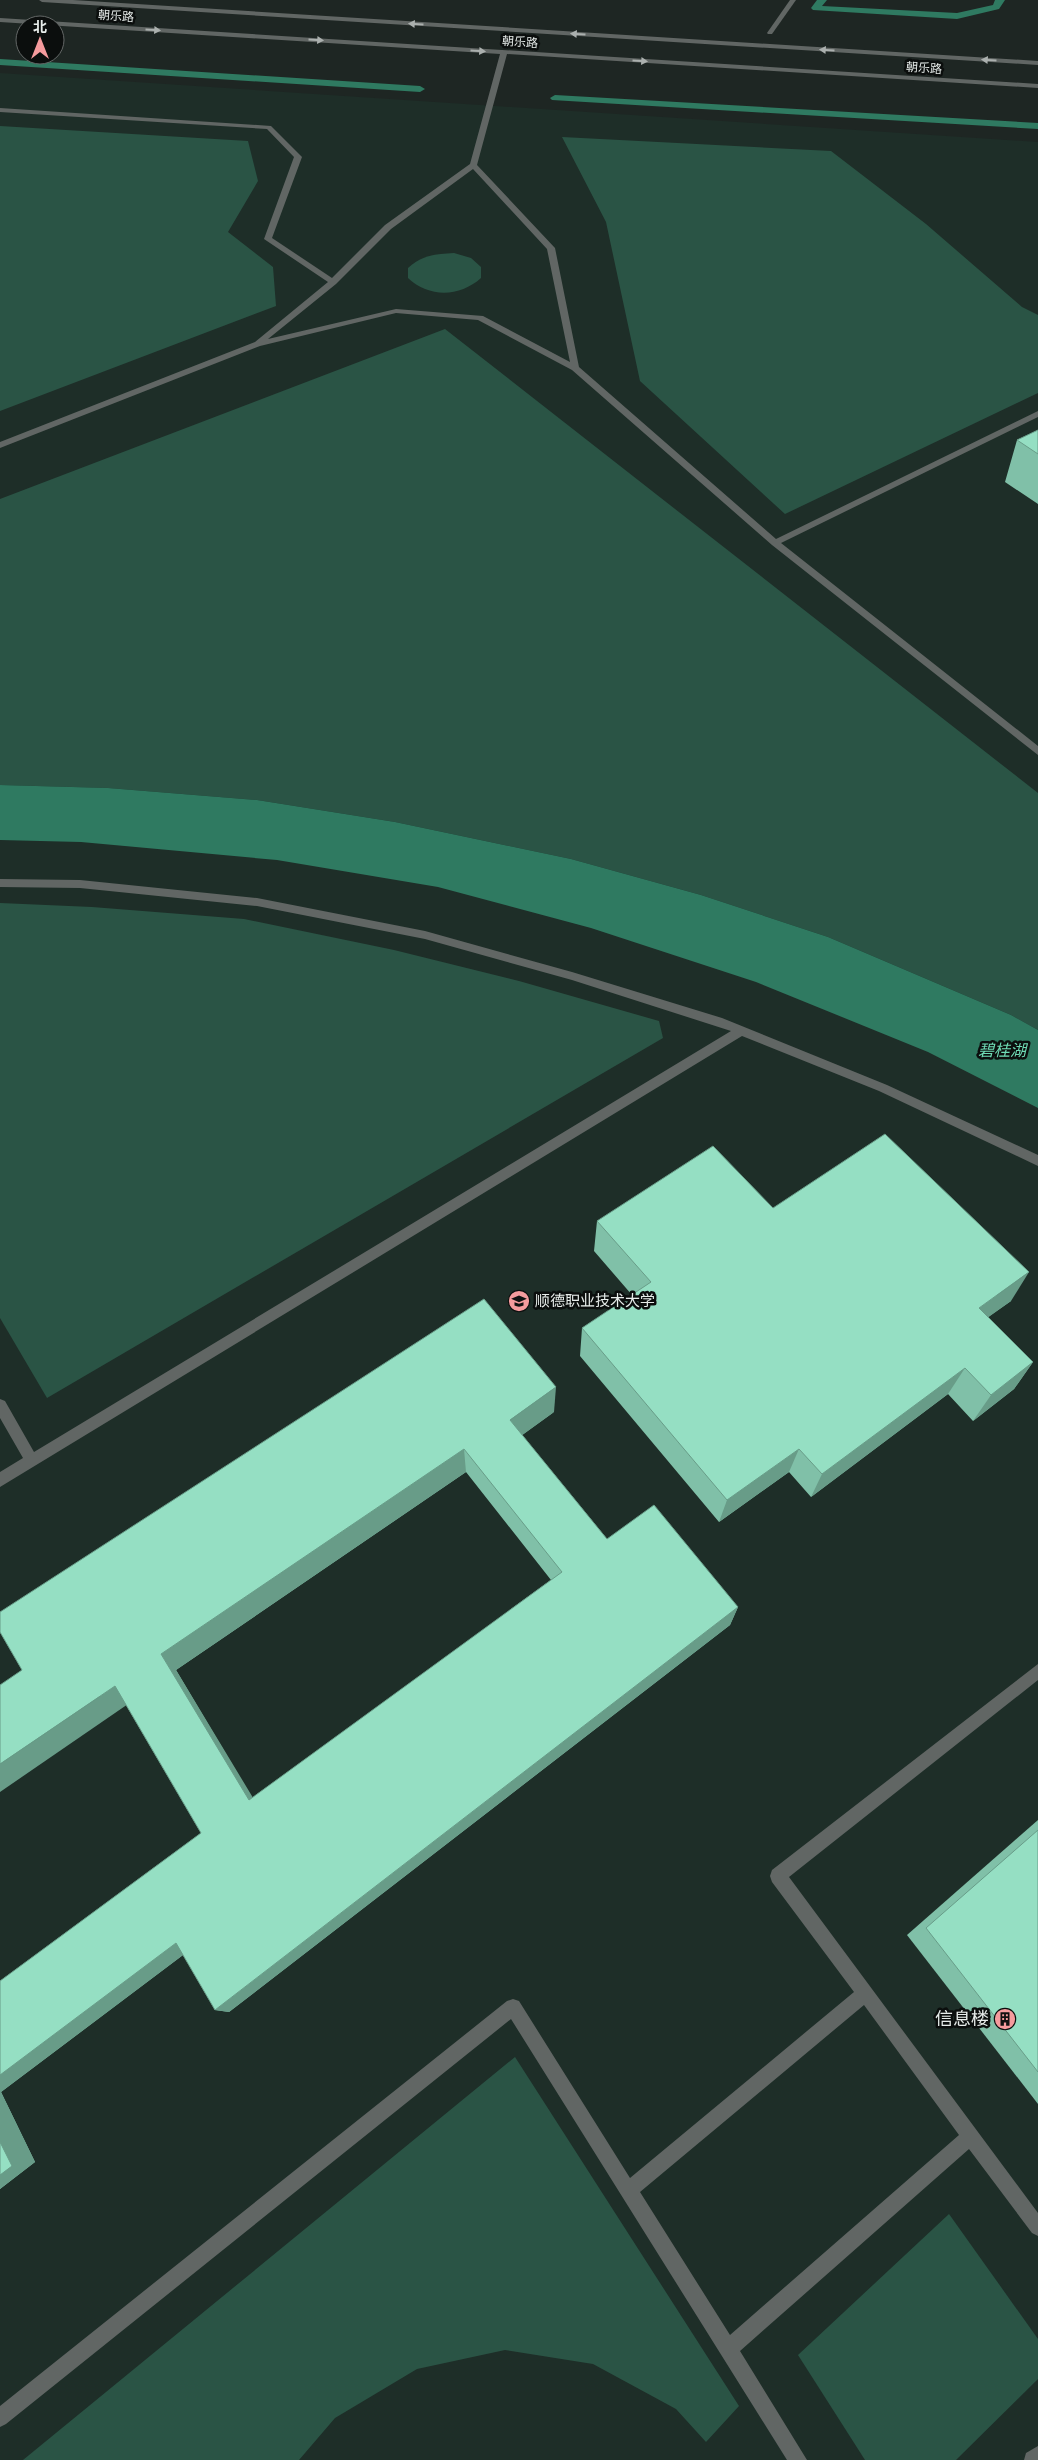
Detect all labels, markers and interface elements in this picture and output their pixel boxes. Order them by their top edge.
street label: 朝乐路 [97,8,134,25]
north arrow [15,15,65,65]
text: 北 [33,19,47,36]
one-way arrow [407,19,423,27]
one-way arrow [146,26,162,34]
one-way arrow [569,30,585,38]
street label: 朝乐路 [501,34,538,51]
one-way arrow [308,37,324,45]
one-way arrow [819,46,835,54]
one-way arrow [470,47,486,55]
one-way arrow [981,56,997,64]
one-way arrow [632,58,648,66]
street label: 朝乐路 [905,60,942,77]
water label: 碧桂湖 [978,1042,1029,1061]
school or university icon: 顺德职业技术大学 [507,1289,531,1313]
place label: 顺德职业技术大学 [535,1292,655,1311]
building icon: 信息楼 [993,2007,1017,2031]
place label: 信息楼 [935,2009,989,2030]

